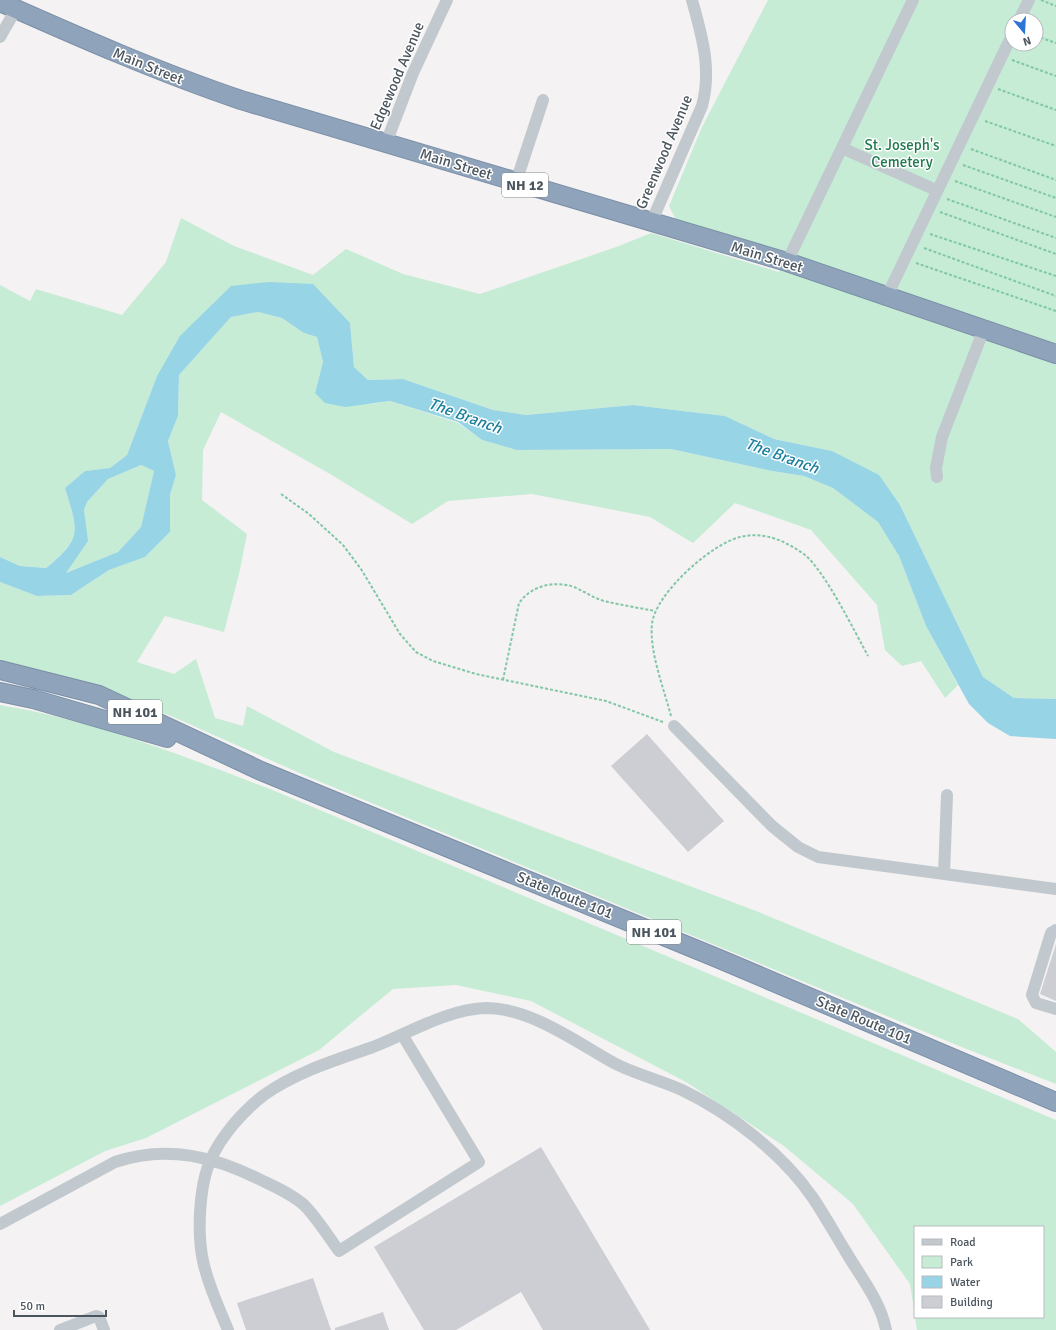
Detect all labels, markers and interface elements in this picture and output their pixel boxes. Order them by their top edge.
north arrow [1004,12,1044,52]
street label: Edgewood Avenue [366,19,428,133]
text: N [1021,34,1033,48]
street label: Main Street [110,44,186,88]
street label: Greenwood Avenue [632,92,696,212]
park label: St. Joseph's Cemetery [864,136,940,171]
street label: Main Street [418,145,494,183]
road number: NH 12 [502,173,548,197]
street label: Main Street [729,238,805,276]
water label: The Branch [426,394,506,439]
water label: The Branch [743,434,823,479]
road number: NH 101 [108,700,162,724]
street label: State Route 101 [514,868,616,922]
road number: NH 101 [627,920,681,944]
street label: State Route 101 [814,992,914,1048]
legend [914,1226,1044,1318]
text: Road [950,1235,976,1250]
text: Park [950,1255,973,1270]
text: Water [950,1275,981,1290]
scale bar [14,1292,106,1318]
text: Building [950,1295,993,1310]
text: 50 m [20,1299,45,1314]

